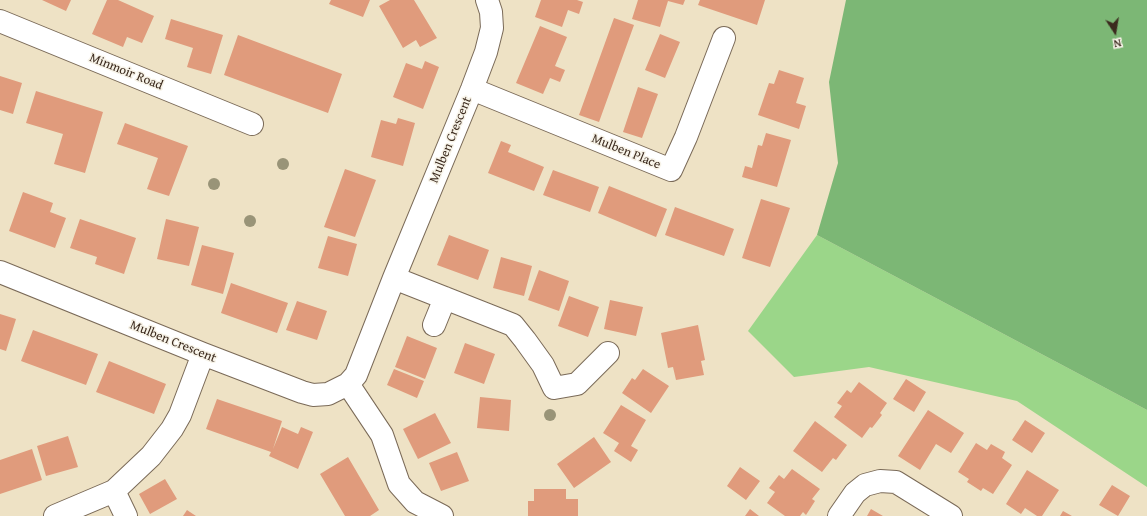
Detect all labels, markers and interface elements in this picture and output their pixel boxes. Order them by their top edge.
north arrow [1095,12,1135,52]
text: N [1112,35,1123,52]
street label: Minmoir Road [87,50,165,94]
street label: Mulben Crescent [427,95,475,185]
street label: Mulben Place [589,131,663,173]
street label: Mulben Crescent [128,318,218,366]

